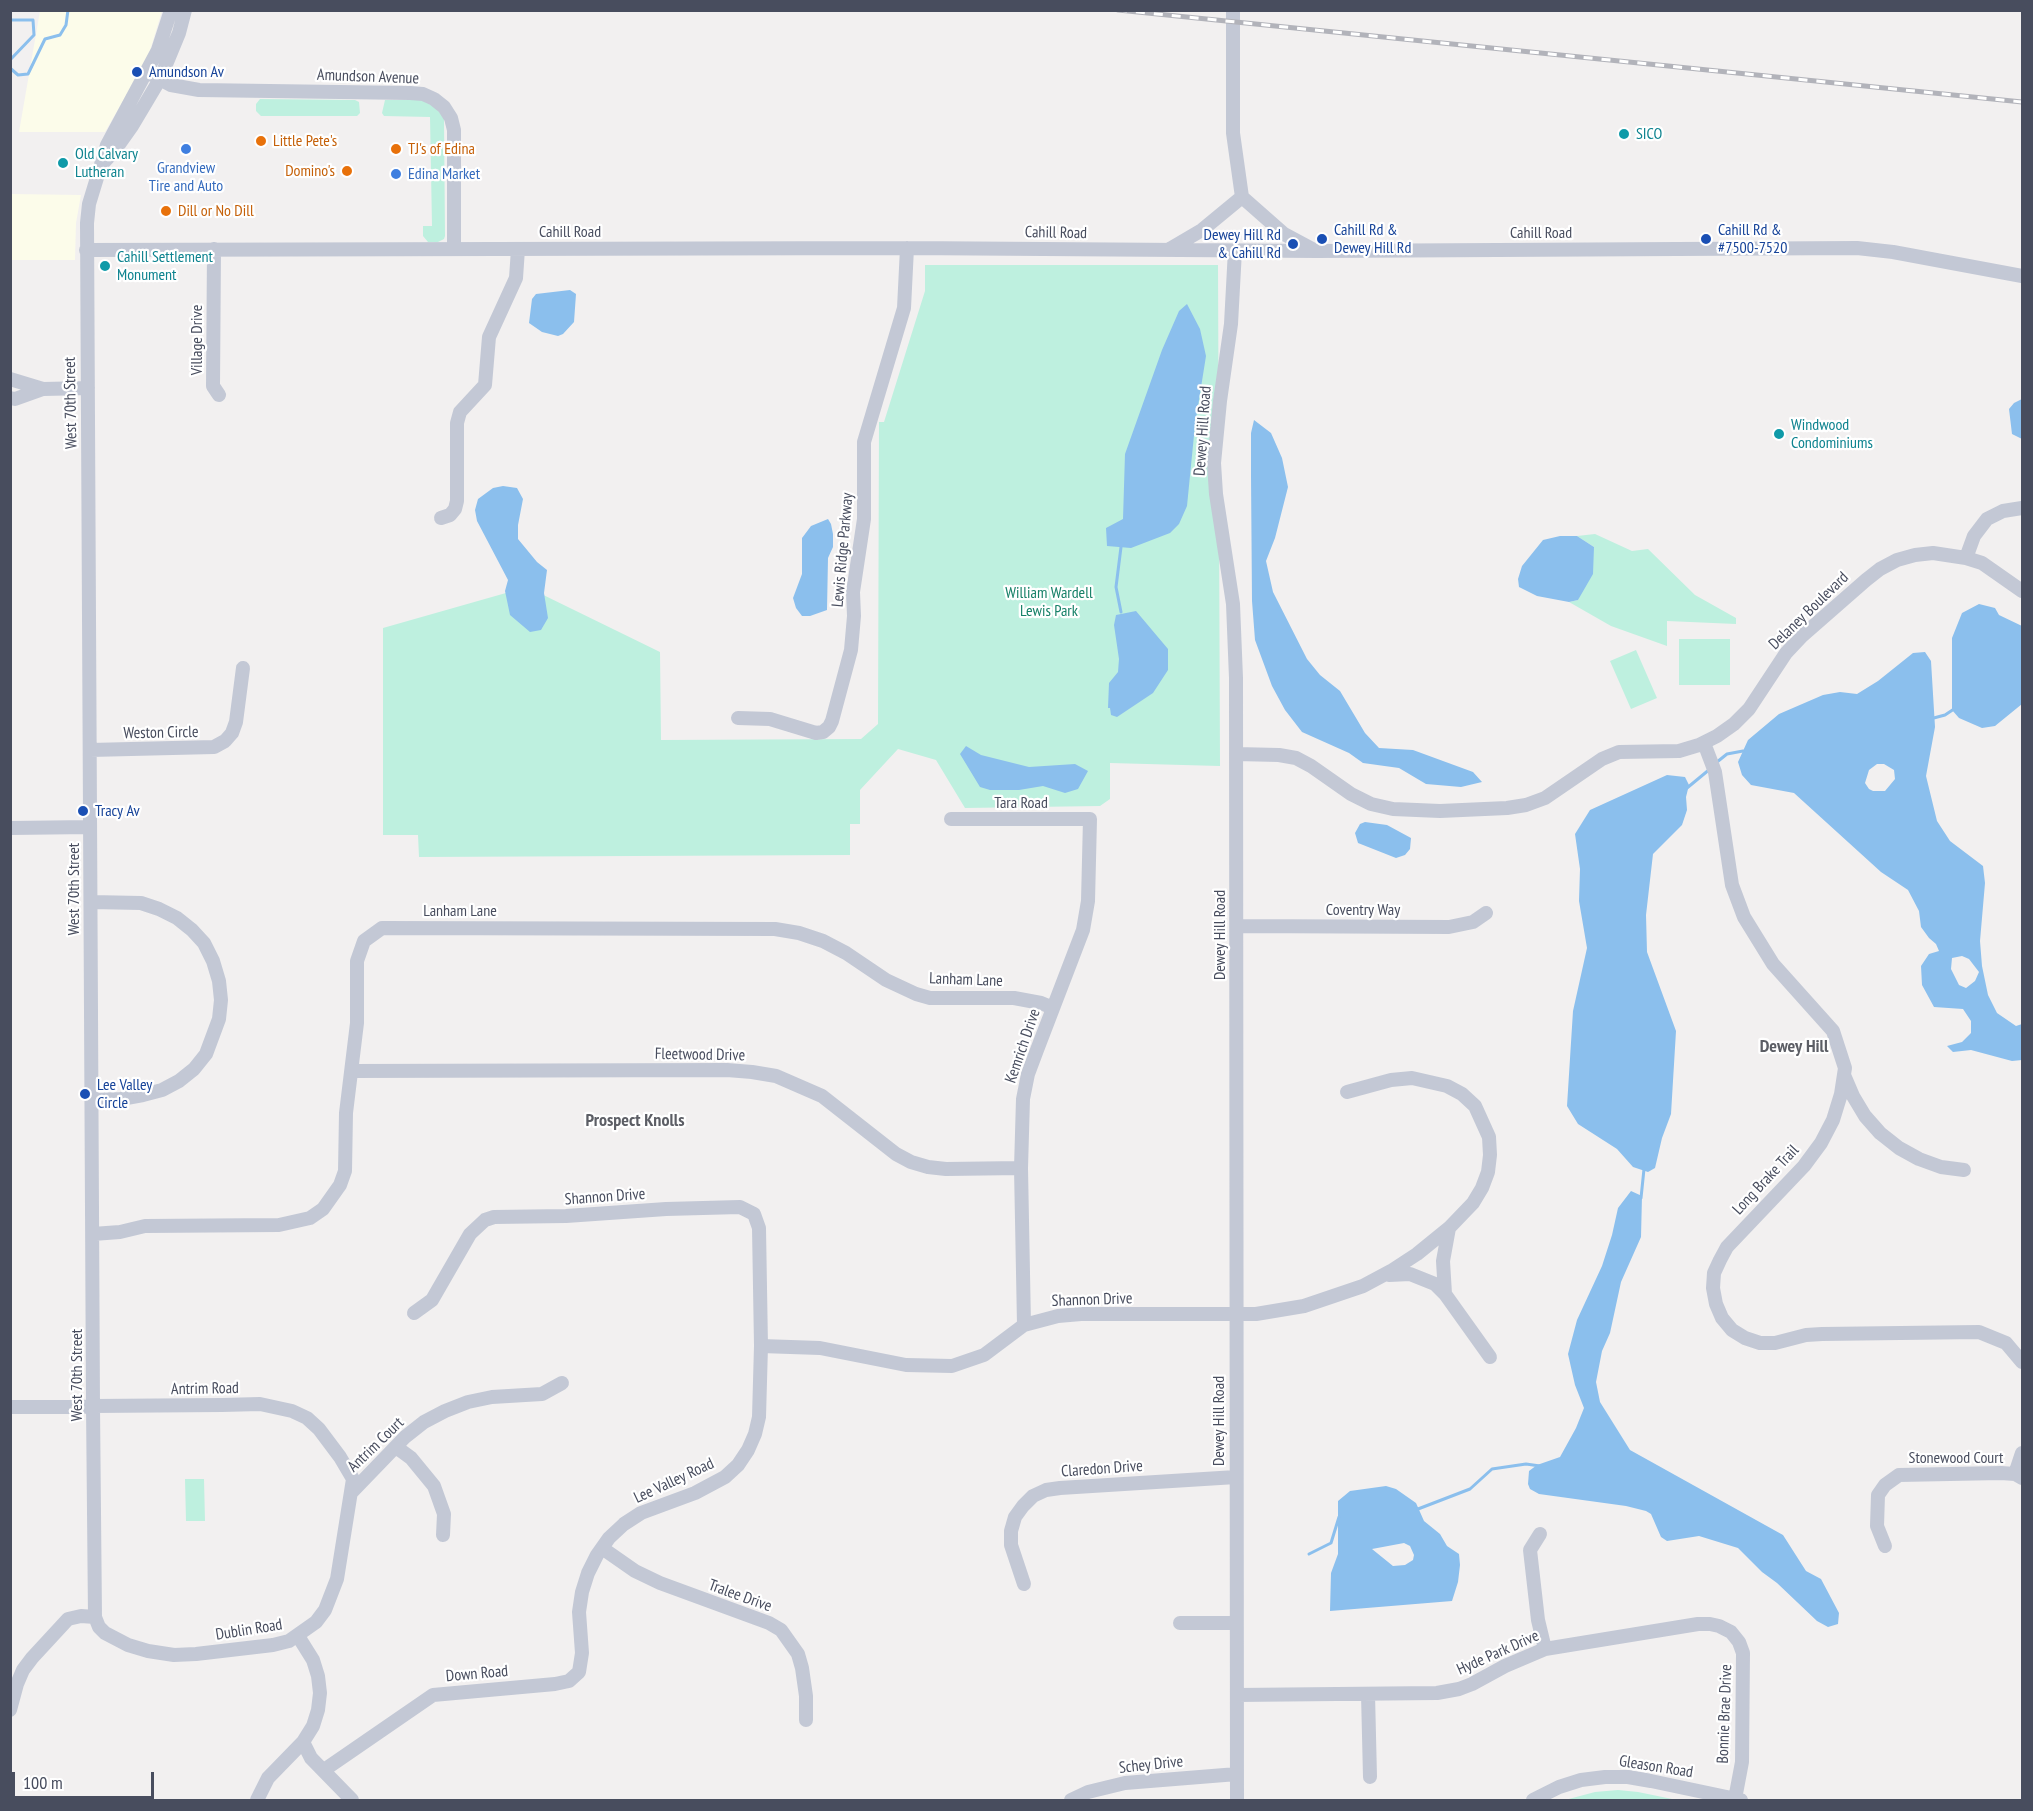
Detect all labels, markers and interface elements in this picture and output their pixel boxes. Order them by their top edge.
place label: Amundson Av [149,62,224,82]
marker: Amundson Av [130,65,144,79]
street label: Amundson Avenue [317,66,419,88]
place label: SICO [1636,124,1662,144]
marker: SICO [1617,127,1631,141]
place label: Little Pete's [273,131,337,151]
marker: Little Pete's [254,134,268,148]
place label: TJ's of Edina [408,139,475,159]
marker: Grandview Tire and Auto [179,142,193,156]
marker: TJ's of Edina [389,142,403,156]
place label: Old Calvary Lutheran [75,144,138,182]
marker: Old Calvary Lutheran [56,156,70,170]
place label: Grandview Tire and Auto [149,158,223,196]
place label: Domino's [285,161,335,181]
marker: Domino's [340,164,354,178]
place label: Edina Market [408,164,480,184]
marker: Edina Market [389,167,403,181]
place label: Dill or No Dill [178,201,254,221]
marker: Dill or No Dill [159,204,173,218]
place label: Cahill Rd & Dewey Hill Rd [1334,220,1411,258]
place label: Cahill Rd & #7500-7520 [1718,220,1787,258]
street label: Cahill Road [539,222,601,242]
street label: Cahill Road [1025,223,1087,243]
street label: Cahill Road [1510,223,1572,243]
place label: Dewey Hill Rd & Cahill Rd [1204,225,1281,263]
marker: Cahill Rd & Dewey Hill Rd [1315,232,1329,246]
marker: Cahill Rd & #7500-7520 [1699,232,1713,246]
marker: Dewey Hill Rd & Cahill Rd [1286,237,1300,251]
place label: Cahill Settlement Monument [117,247,213,285]
marker: Cahill Settlement Monument [98,259,112,273]
street label: Village Drive [187,305,207,375]
street label: West 70th Street [61,357,81,449]
street label: Dewey Hill Road [1190,385,1216,477]
place label: Windwood Condominiums [1791,415,1873,453]
marker: Windwood Condominiums [1772,427,1786,441]
street label: Lewis Ridge Parkway [828,492,858,608]
street label: Delaney Boulevard [1765,568,1853,654]
park label: William Wardell Lewis Park [1005,583,1093,621]
street label: Weston Circle [123,723,199,743]
street label: Tara Road [994,793,1048,813]
place label: Tracy Av [95,801,140,821]
marker: Tracy Av [76,804,90,818]
street label: West 70th Street [64,843,84,935]
street label: Dewey Hill Road [1210,890,1230,980]
street label: Coventry Way [1326,900,1400,920]
street label: Lanham Lane [423,901,497,921]
street label: Lanham Lane [929,969,1003,991]
street label: Kemrich Drive [1001,1006,1045,1086]
district label: Dewey Hill [1760,1036,1828,1058]
street label: Fleetwood Drive [655,1045,745,1065]
place label: Lee Valley Circle [97,1075,152,1113]
marker: Lee Valley Circle [78,1087,92,1101]
district label: Prospect Knolls [586,1110,684,1132]
street label: Long Brake Trail [1729,1141,1803,1219]
street label: Shannon Drive [564,1185,646,1209]
street label: Shannon Drive [1051,1289,1133,1311]
street label: West 70th Street [67,1329,87,1421]
street label: Dewey Hill Road [1209,1376,1229,1466]
street label: Antrim Road [171,1379,239,1399]
street label: Antrim Court [344,1414,408,1476]
street label: Stonewood Court [1909,1448,2003,1468]
street label: Lee Valley Road [631,1454,717,1508]
street label: Claredon Drive [1061,1457,1143,1481]
street label: Tralee Drive [706,1576,774,1616]
street label: Dublin Road [214,1615,284,1645]
street label: Hyde Park Drive [1454,1626,1542,1680]
street label: Down Road [445,1662,509,1686]
street label: Bonnie Brae Drive [1714,1664,1736,1764]
street label: Schey Drive [1118,1752,1184,1778]
street label: Gleason Road [1618,1752,1694,1782]
scale bar [15,1760,158,1798]
text: 100 m [23,1771,63,1794]

